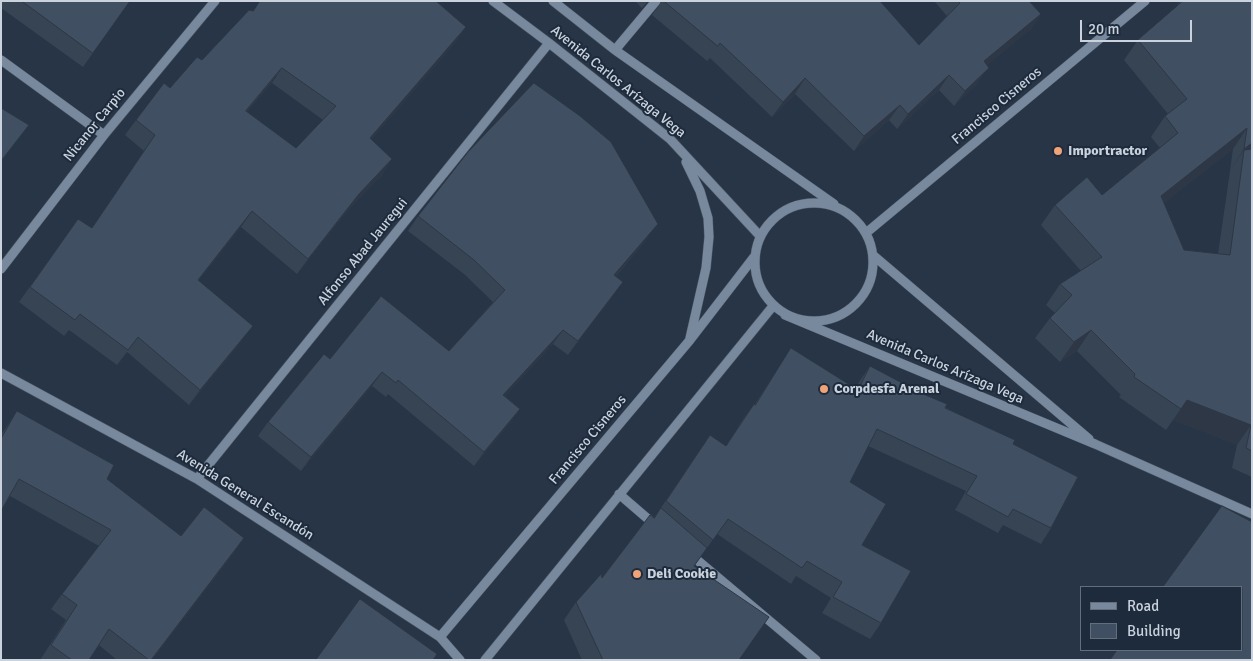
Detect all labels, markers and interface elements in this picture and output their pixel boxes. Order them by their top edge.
scale bar [1083,10,1196,42]
text: 20 m [1088,20,1119,38]
street label: Avenida Carlos Arízaga Vega [547,22,689,142]
street label: Francisco Cisneros [949,64,1045,148]
street label: Nicanor Carpio [60,85,130,165]
place label: Importractor [1068,143,1147,159]
marker: Importractor [1052,145,1064,157]
street label: Alfonso Abad Jauregui [315,195,411,309]
street label: Avenida Carlos Arízaga Vega [864,326,1026,408]
place label: Corpdesfa Arenal [834,381,939,397]
marker: Corpdesfa Arenal [818,383,830,395]
street label: Francisco Cisneros [546,392,630,488]
street label: Avenida General Escandón [173,446,317,544]
place label: Deli Cookie [647,566,716,582]
marker: Deli Cookie [631,568,643,580]
legend [1080,586,1243,651]
text: Road [1127,597,1159,615]
text: Building [1127,622,1181,640]

